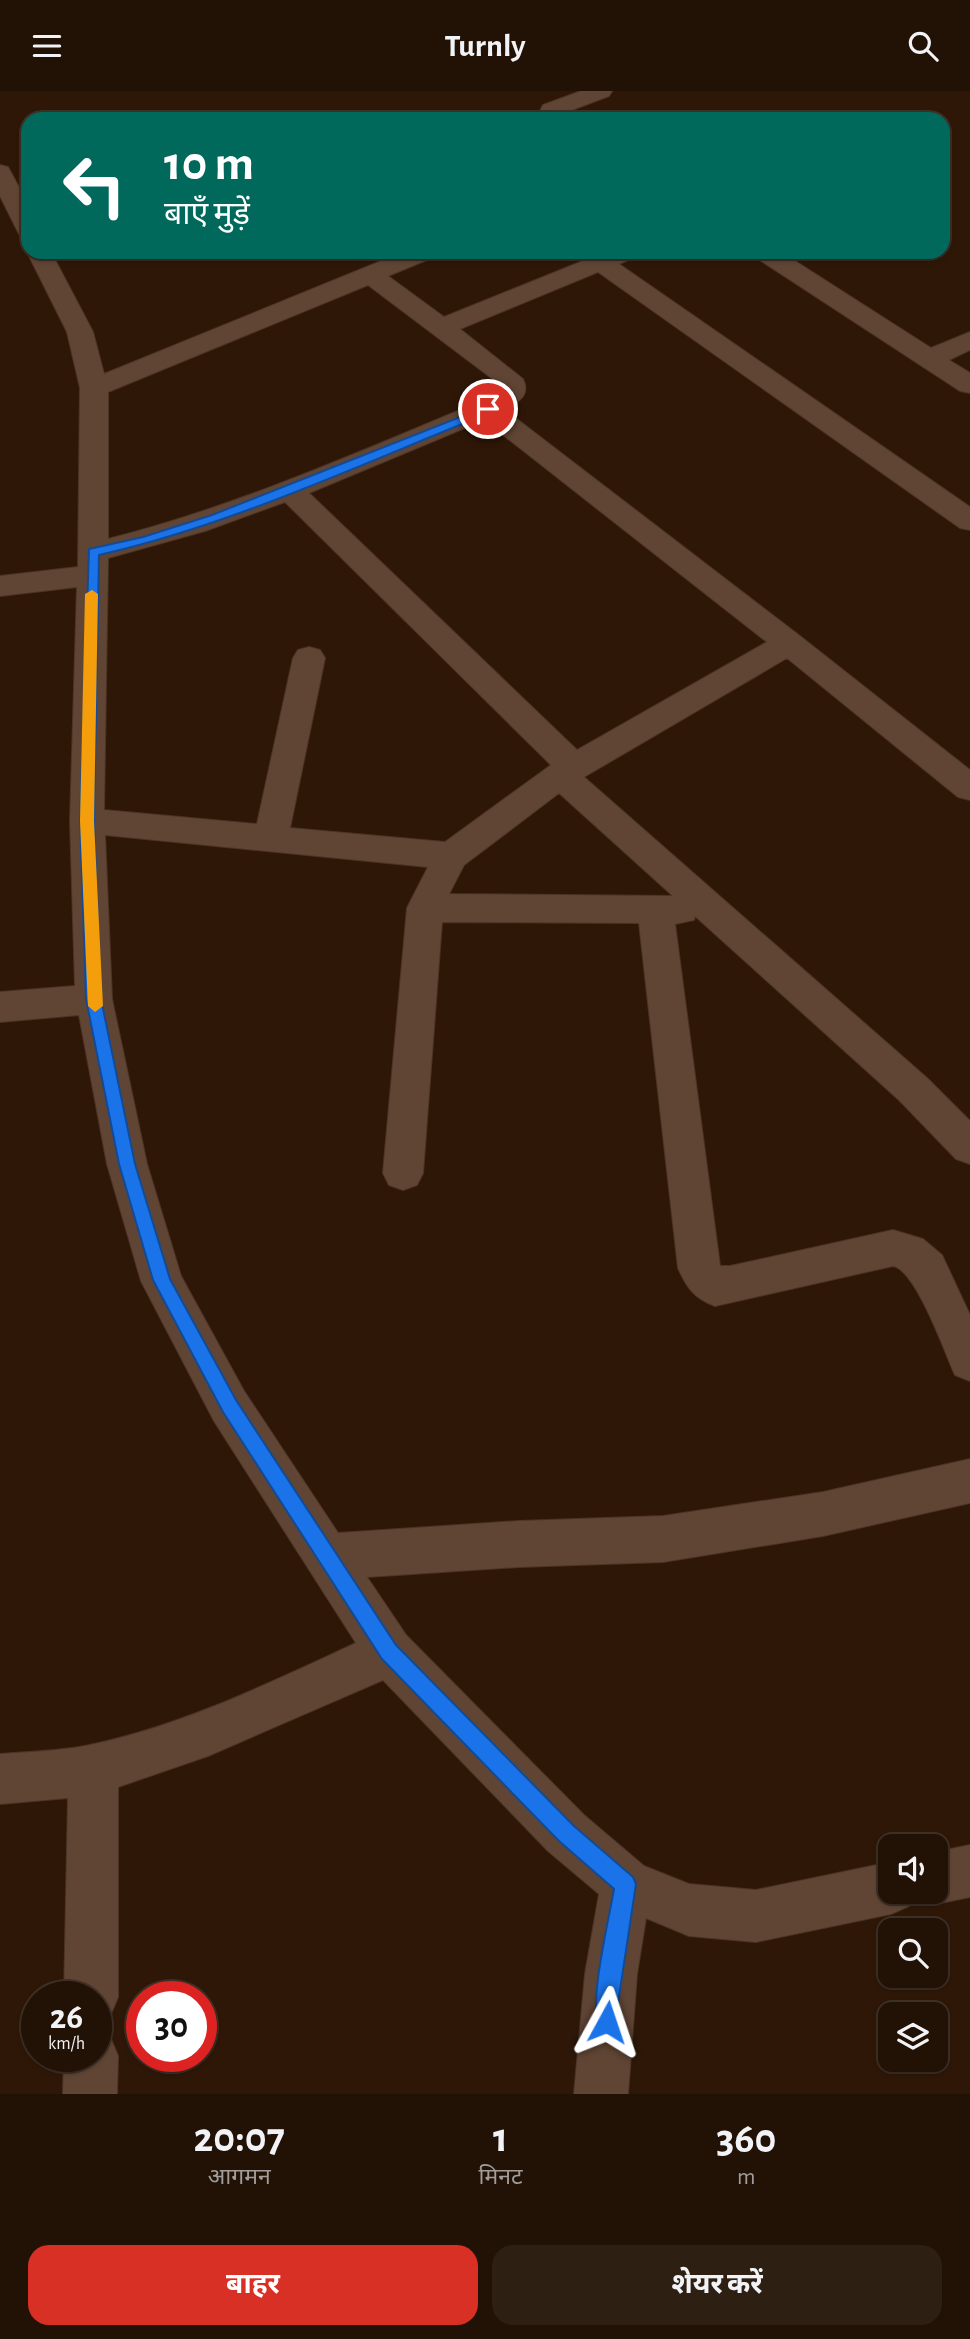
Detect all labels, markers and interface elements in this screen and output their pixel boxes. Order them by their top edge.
icon: menu [28,27,66,65]
icon: search [904,27,942,65]
text: Turnly [444,30,526,62]
icon: left [49,140,140,231]
text: 10 m [164,140,254,189]
text: बाएँ मुड़ें [164,198,250,230]
pin [458,379,518,439]
icon: arrive [469,390,507,428]
map controls [878,1834,948,2072]
button: sound [878,1834,948,1904]
button: search [878,1918,948,1988]
speed limit sign: 30 [126,1981,217,2072]
position arrow [570,1985,644,2059]
text: 26 [50,2000,83,2035]
button: layers [878,2002,948,2072]
text: km/h [48,2035,85,2053]
text: 20:07 [194,2117,285,2159]
text: 1 [493,2117,508,2159]
text: 360 [716,2118,776,2160]
text: आगमन [208,2166,271,2189]
text: मिनट [478,2166,523,2189]
text: m [737,2166,755,2189]
button: बाहर [28,2245,478,2325]
button: शेयर करें [492,2245,942,2325]

